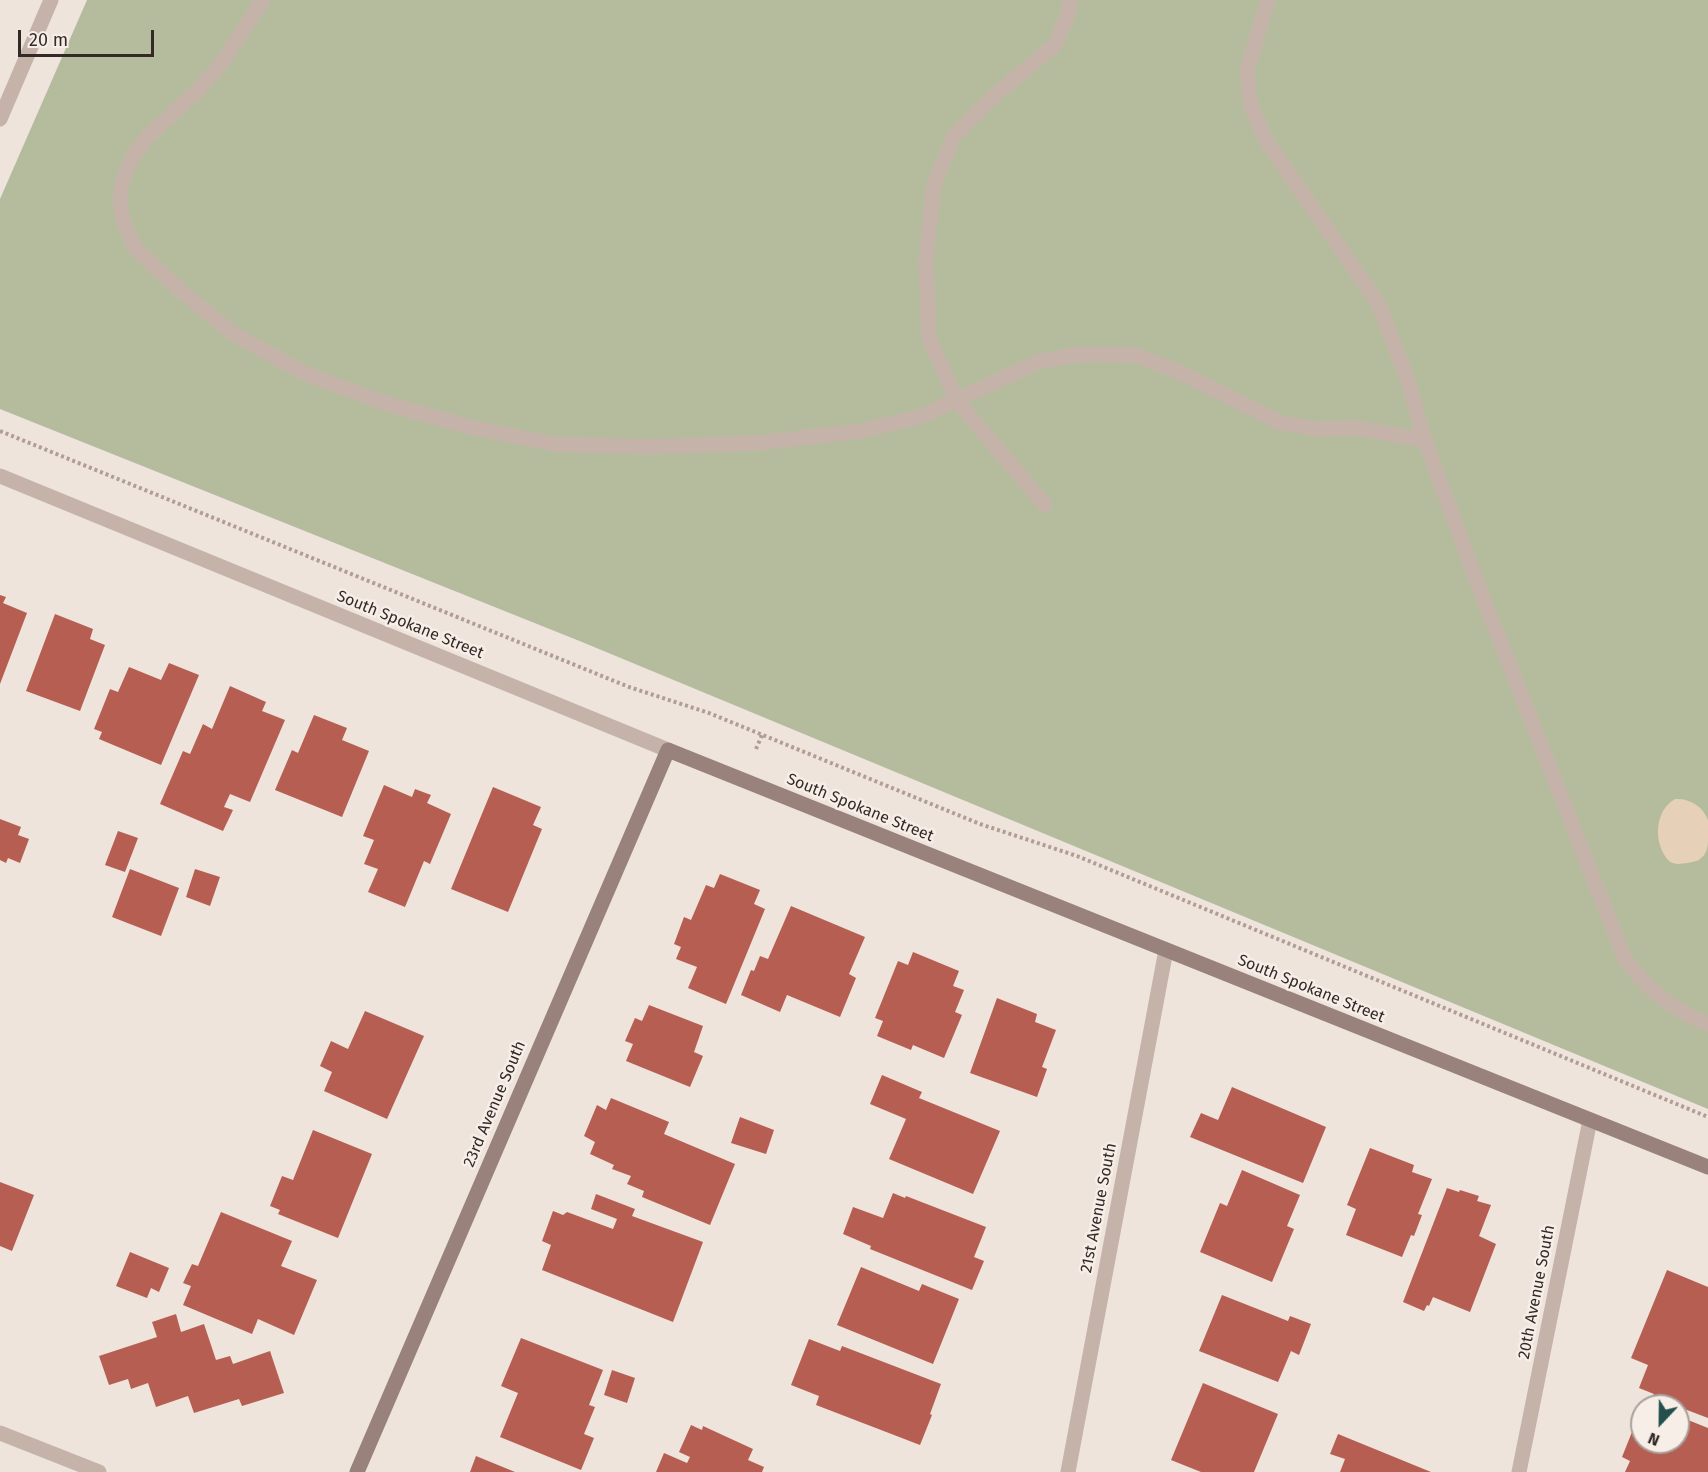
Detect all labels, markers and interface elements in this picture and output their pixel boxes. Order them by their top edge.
scale bar [21,18,158,56]
text: 20 m [29,29,68,51]
street label: South Spokane Street [334,587,486,663]
street label: South Spokane Street [784,770,936,846]
street label: South Spokane Street [1235,951,1387,1027]
street label: 23rd Avenue South [460,1038,530,1170]
street label: 21st Avenue South [1077,1141,1121,1275]
street label: 20th Avenue South [1515,1223,1559,1361]
north arrow [1630,1394,1690,1454]
text: N [1645,1429,1662,1450]

